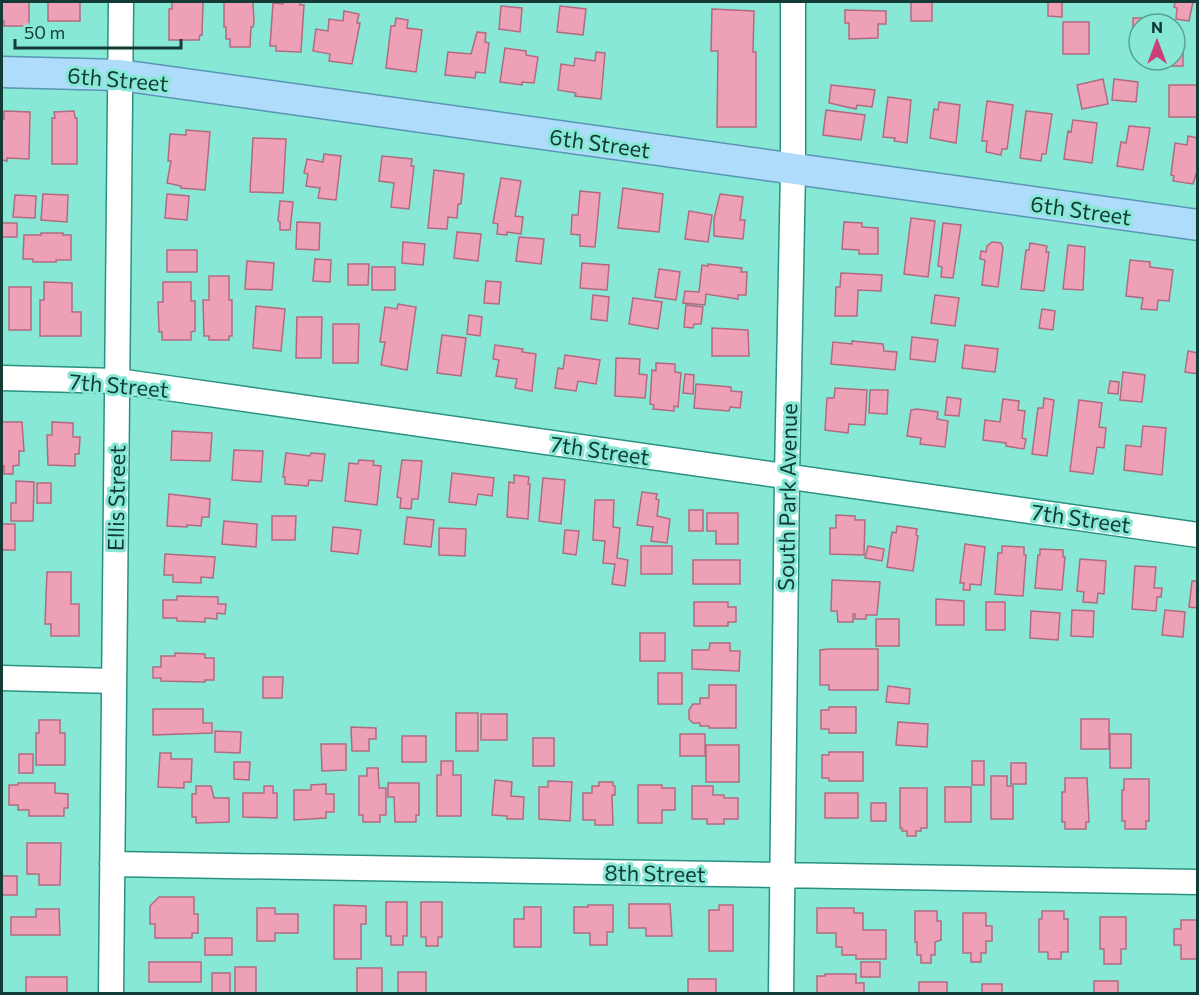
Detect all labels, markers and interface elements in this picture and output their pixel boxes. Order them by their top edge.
scale bar [15,12,182,50]
north arrow [1127,12,1187,72]
text: N [1151,17,1163,36]
text: 50 m [24,21,65,43]
street label: 6th Street [66,61,170,97]
street label: 6th Street [548,123,652,163]
street label: 6th Street [1029,190,1133,230]
street label: 7th Street [68,367,170,403]
street label: South Park Avenue [772,403,802,591]
street label: 7th Street [549,430,651,470]
street label: Ellis Street [102,445,130,551]
street label: 7th Street [1030,498,1132,538]
street label: 8th Street [604,859,706,887]

